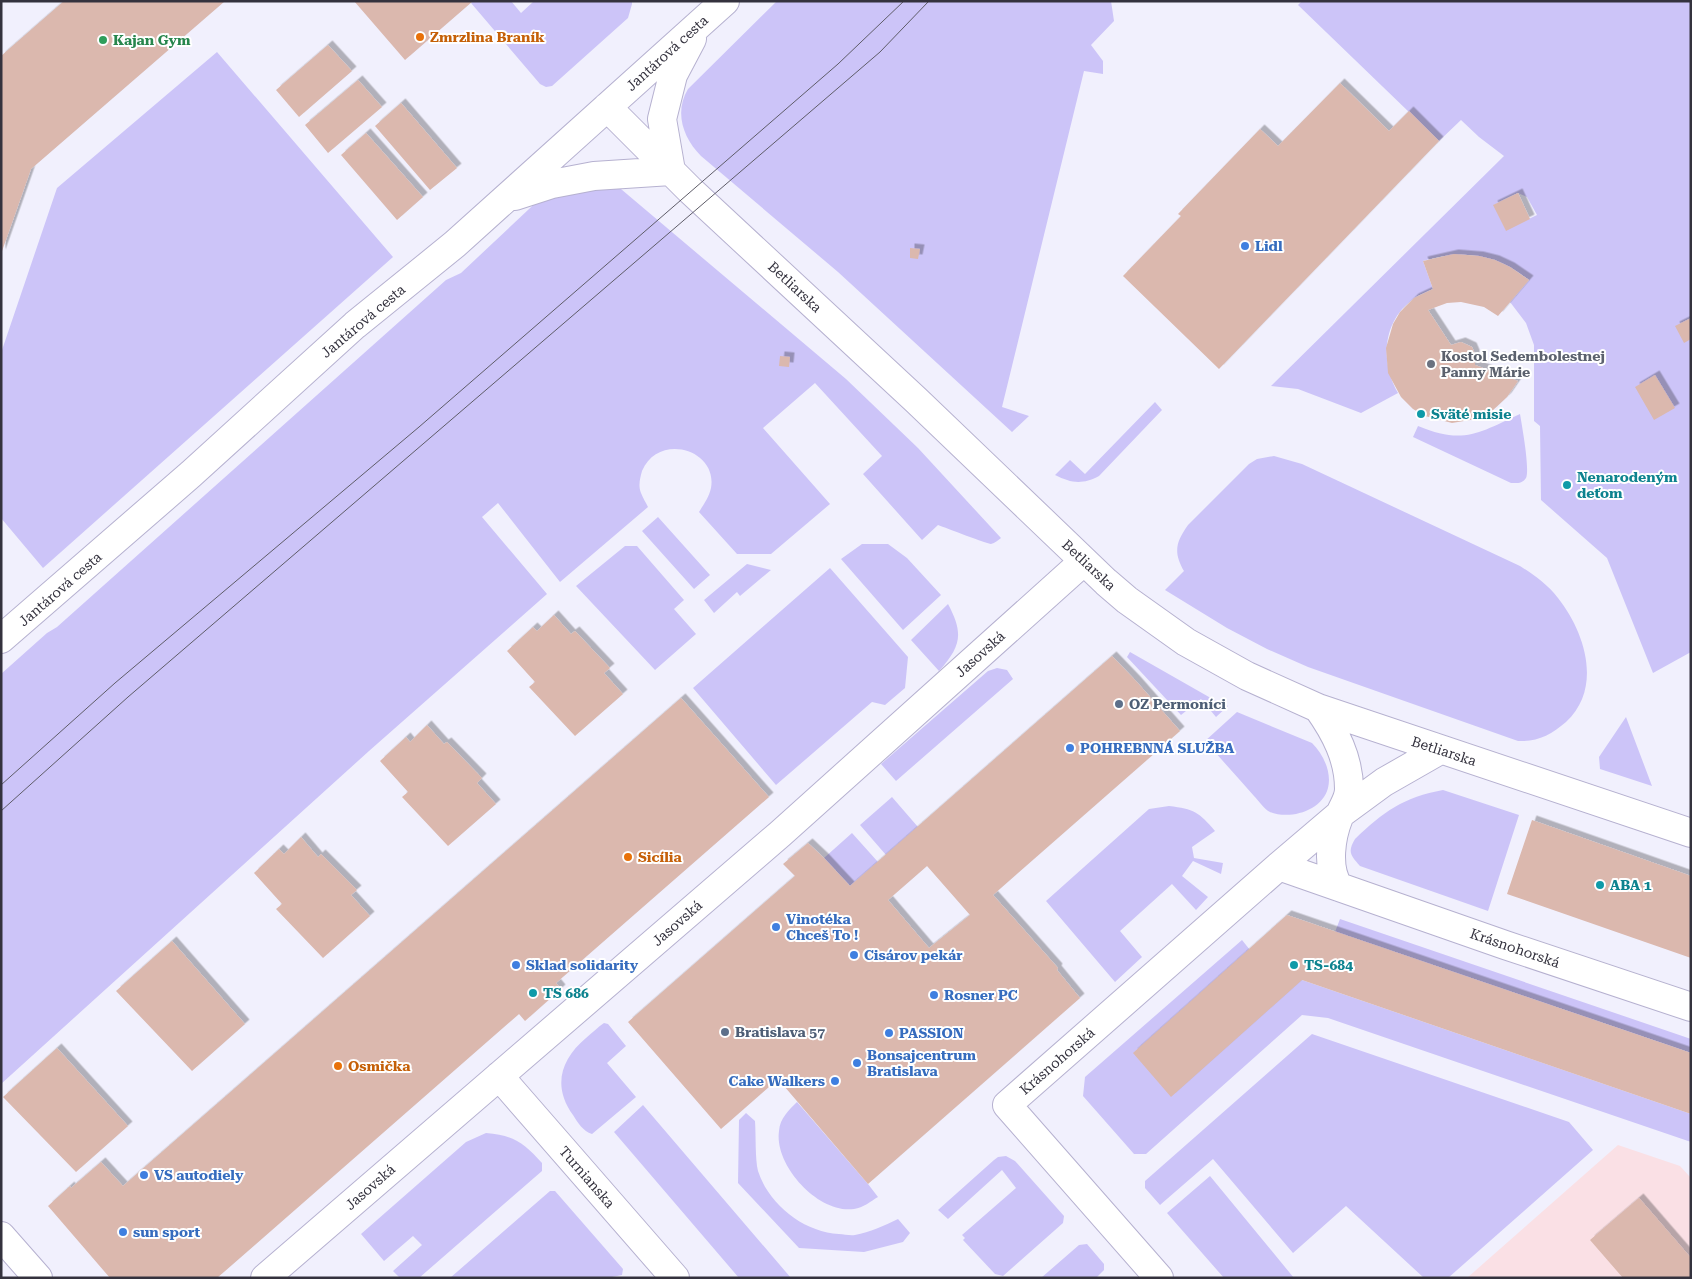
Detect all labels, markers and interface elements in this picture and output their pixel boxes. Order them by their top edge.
street label: Jantárová cesta [623,12,712,94]
place label: Zmrzlina Braník [430,29,545,45]
marker: Zmrzlina Braník [414,31,426,43]
place label: Kajan Gym [113,32,191,48]
marker: Kajan Gym [97,34,109,46]
place label: Lidl [1255,238,1283,254]
marker: Lidl [1239,240,1251,252]
street label: Betliarska [765,258,825,316]
street label: Jantárová cesta [318,281,409,361]
place label: Kostol Sedembolestnej Panny Márie [1441,348,1605,380]
marker: Kostol Sedembolestnej Panny Márie [1425,358,1437,370]
place label: Sväté misie [1431,406,1511,422]
marker: Sväté misie [1415,408,1427,420]
place label: Nenarodeným deťom [1577,469,1678,501]
marker: Nenarodeným deťom [1561,479,1573,491]
street label: Betliarska [1059,536,1119,594]
street label: Jantárová cesta [15,548,105,629]
street label: Jasovská [952,627,1008,680]
place label: OZ Permoníci [1129,696,1226,712]
marker: OZ Permoníci [1113,698,1125,710]
street label: Betliarska [1410,733,1479,769]
place label: POHREBNNÁ SLUŽBA [1080,740,1234,756]
marker: POHREBNNÁ SLUŽBA [1064,742,1076,754]
place label: Sicília [638,849,682,865]
marker: Sicília [622,851,634,863]
place label: ABA 1 [1610,877,1652,893]
marker: ABA 1 [1594,879,1606,891]
street label: Jasovská [649,897,705,949]
place label: Vinotéka Chceš To ! [786,911,858,943]
marker: Vinotéka Chceš To ! [770,921,782,933]
street label: Krásnohorská [1468,925,1562,971]
place label: Cisárov pekár [864,947,963,963]
marker: Cisárov pekár [848,949,860,961]
place label: Sklad solidarity [526,957,639,973]
place label: TS-684 [1304,957,1353,973]
marker: Sklad solidarity [510,959,522,971]
marker: TS-684 [1288,959,1300,971]
place label: TS 686 [543,985,589,1001]
marker: TS 686 [527,987,539,999]
place label: Rosner PC [944,987,1018,1003]
marker: Rosner PC [928,989,940,1001]
place label: Bratislava 57 [735,1024,825,1040]
street label: Krásnohorská [1016,1024,1098,1098]
place label: PASSION [899,1025,964,1041]
marker: Bratislava 57 [719,1026,731,1038]
marker: PASSION [883,1027,895,1039]
place label: Bonsajcentrum Bratislava [867,1047,976,1079]
marker: Bonsajcentrum Bratislava [851,1057,863,1069]
place label: Osmička [348,1058,411,1074]
marker: Osmička [332,1060,344,1072]
place label: Cake Walkers [729,1073,825,1089]
marker: Cake Walkers [829,1075,841,1087]
street label: Turnianska [556,1143,618,1211]
street label: Jasovská [342,1161,398,1213]
place label: VS autodiely [154,1167,244,1183]
marker: VS autodiely [138,1169,150,1181]
place label: sun sport [133,1224,201,1240]
marker: sun sport [117,1226,129,1238]

